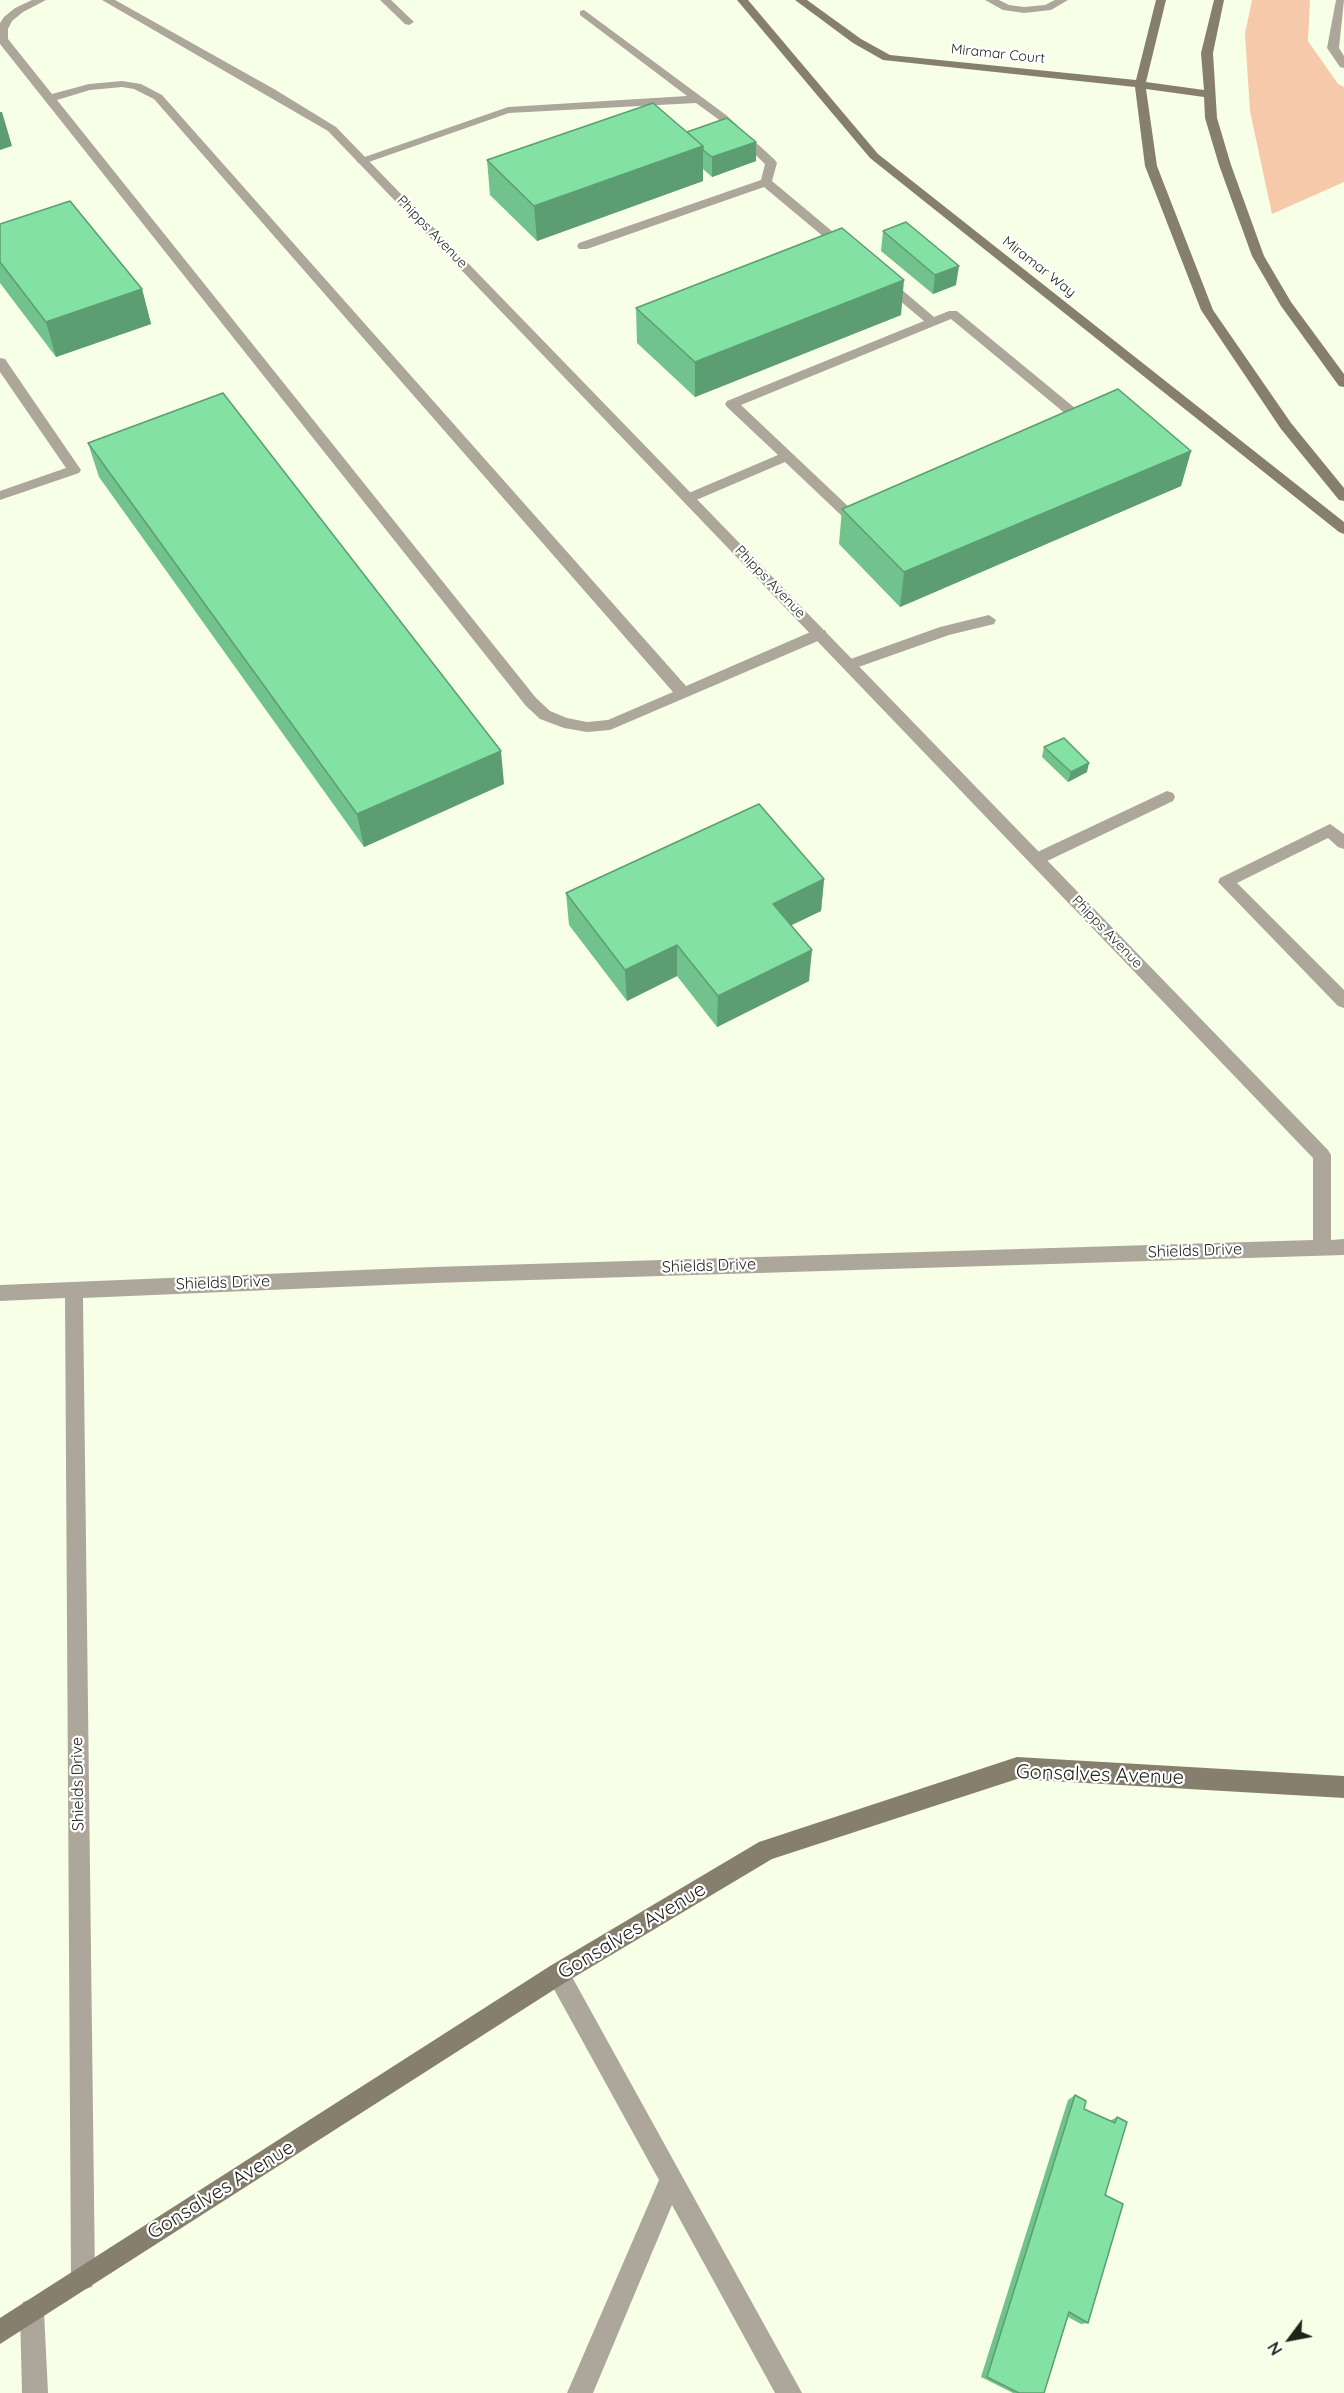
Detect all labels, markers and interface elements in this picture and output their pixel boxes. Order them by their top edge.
street label: Miramar Court [950,41,1046,67]
street label: Phipps Avenue [393,192,471,272]
street label: Miramar Way [999,233,1079,301]
street label: Phipps Avenue [731,542,809,622]
street label: Phipps Avenue [1068,892,1146,972]
street label: Shields Drive [1148,1240,1242,1262]
street label: Shields Drive [662,1255,756,1277]
street label: Shields Drive [176,1272,270,1294]
street label: Shields Drive [68,1737,88,1831]
street label: Gonsalves Avenue [1015,1760,1185,1790]
street label: Gonsalves Avenue [554,1877,710,1985]
street label: Gonsalves Avenue [143,2135,299,2245]
north arrow [1260,2309,1320,2369]
text: N [1263,2338,1286,2359]

